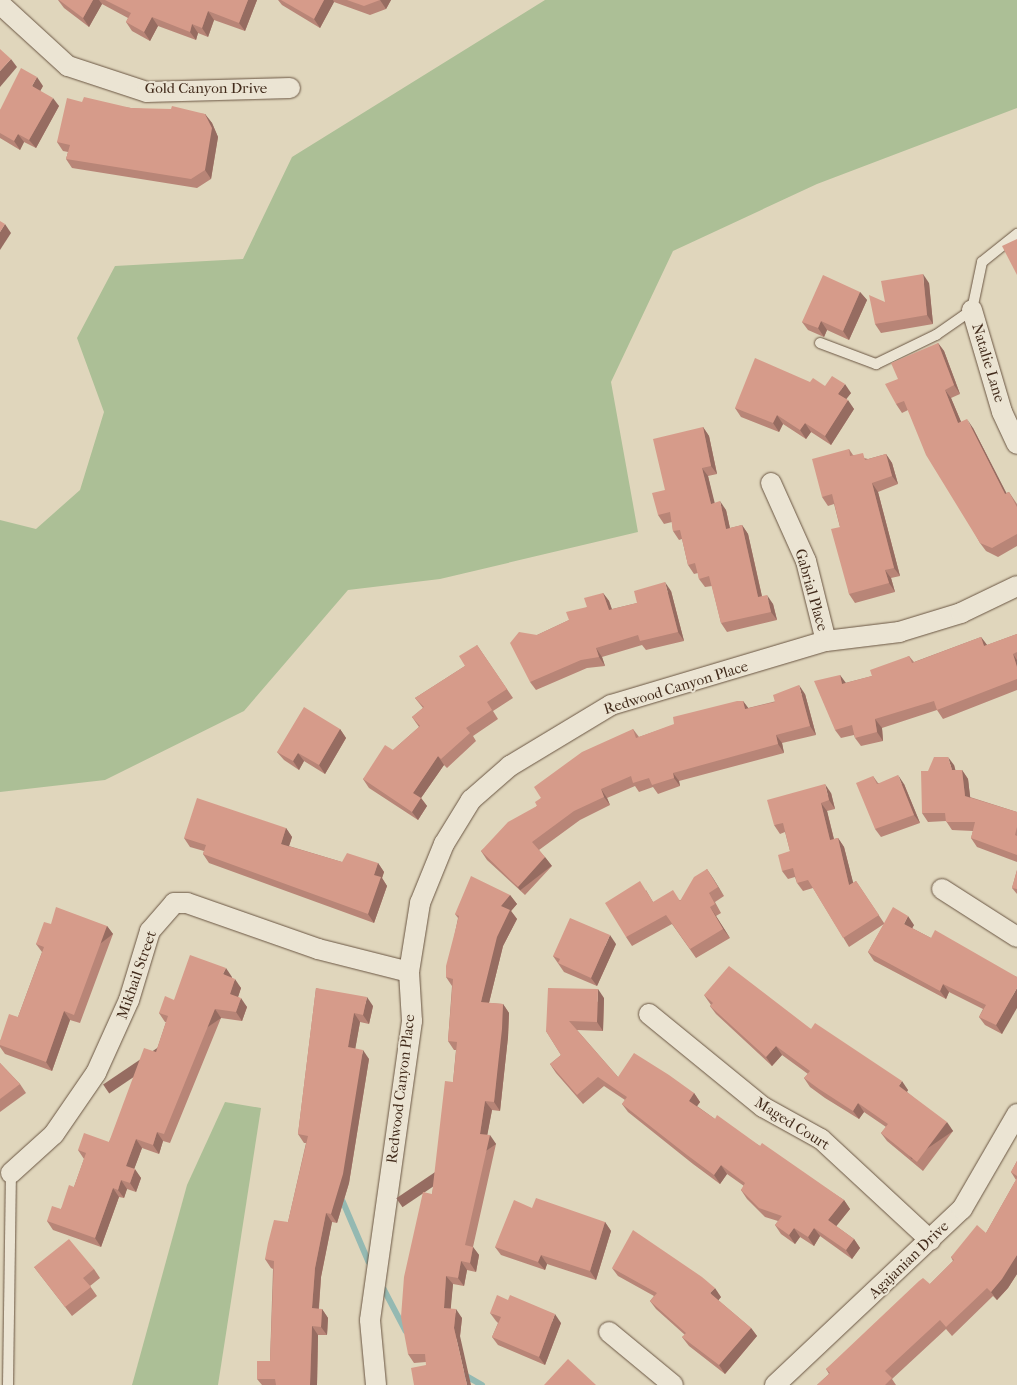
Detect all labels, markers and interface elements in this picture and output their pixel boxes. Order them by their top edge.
street label: Gold Canyon Drive [145,80,267,98]
street label: Natalie Lane [967,321,1009,405]
street label: Gabrial Place [791,547,831,633]
street label: Redwood Canyon Place [602,657,750,719]
street label: Mikhail Street [113,928,161,1022]
street label: Redwood Canyon Place [383,1013,419,1165]
street label: Maged Court [751,1094,833,1154]
street label: Agajanian Drive [865,1217,953,1303]

